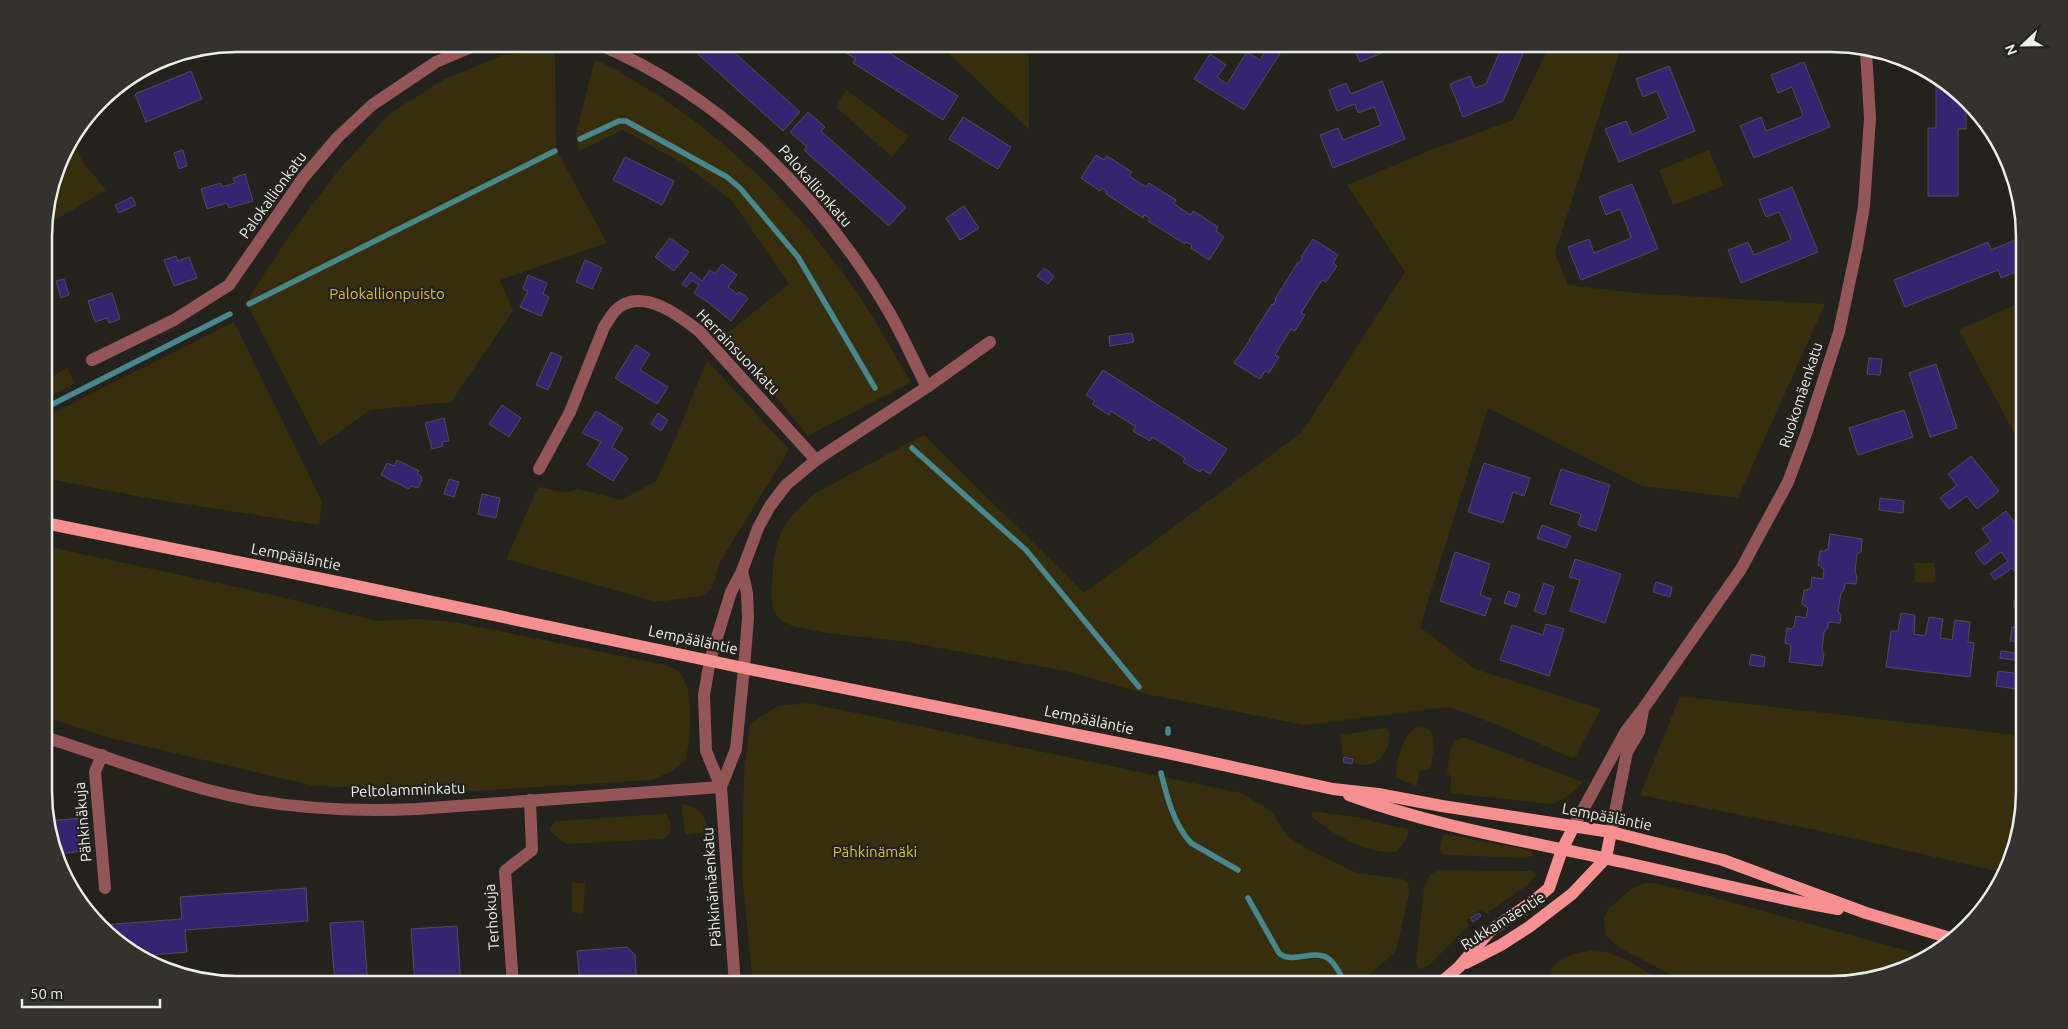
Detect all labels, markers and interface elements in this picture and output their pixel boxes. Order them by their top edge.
north arrow [1998,20,2048,70]
text: N [2002,42,2020,58]
street label: Palokallionkatu [775,141,856,230]
street label: Palokallionkatu [235,148,310,241]
park label: Palokallionpuisto [329,285,445,302]
street label: Herrainsuonkatu [693,305,783,398]
street label: Ruokomäenkatu [1775,340,1826,450]
street label: Lempääläntie [250,539,342,574]
street label: Lempääläntie [647,622,739,657]
street label: Lempääläntie [1043,702,1135,737]
street label: Peltolamminkatu [350,779,466,800]
street label: Pähkinäkuja [71,781,94,863]
street label: Lempääläntie [1561,799,1653,834]
street label: Pähkinämäenkatu [699,827,724,947]
park label: Pähkinämäki [833,843,917,860]
street label: Terhokuja [481,883,502,951]
street label: Rukkamäentie [1457,888,1548,953]
scale bar [22,976,160,1008]
text: 50 m [30,985,63,1002]

